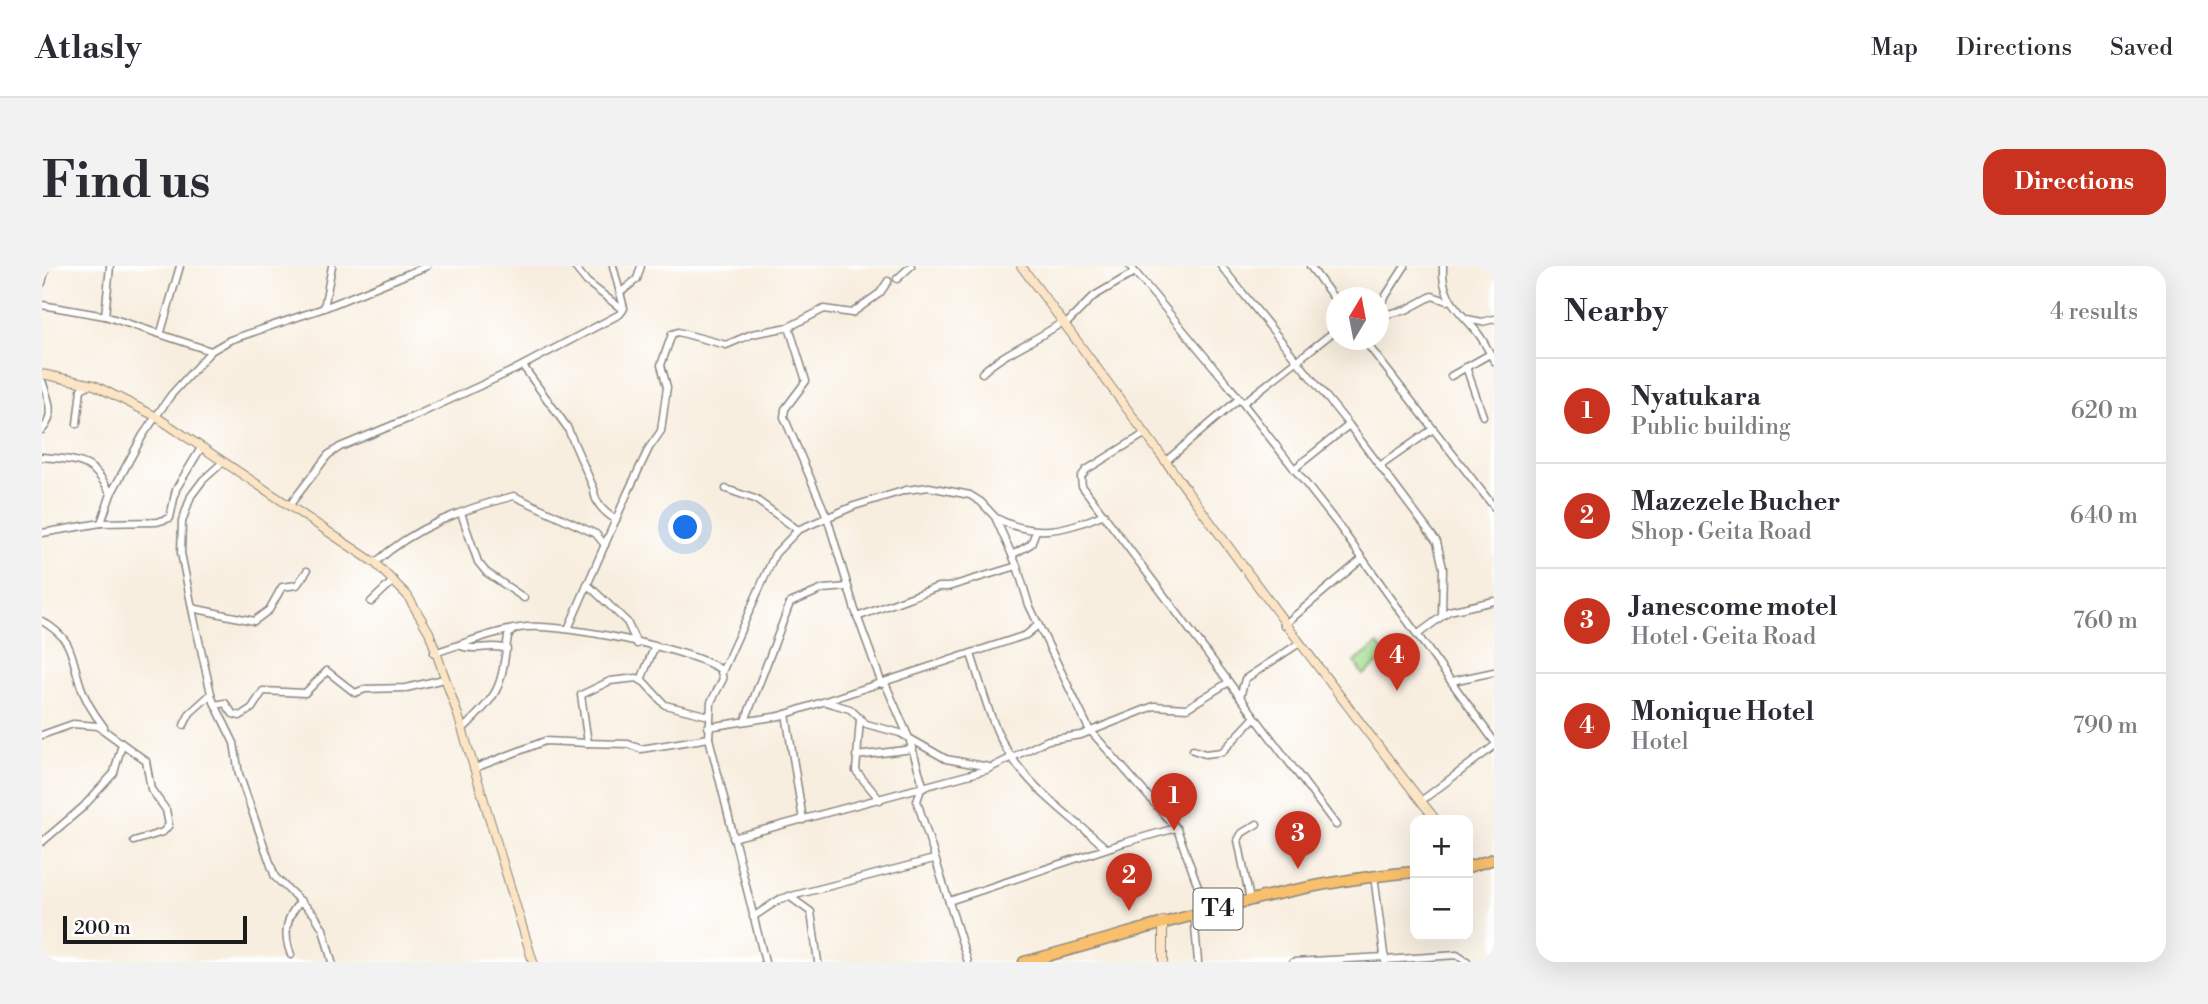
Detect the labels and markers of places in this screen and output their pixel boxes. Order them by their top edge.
pin: 4 [1374,633,1420,691]
pin: 1 [1151,773,1197,831]
pin: 3 [1275,811,1321,869]
pin: 2 [1106,853,1152,911]

